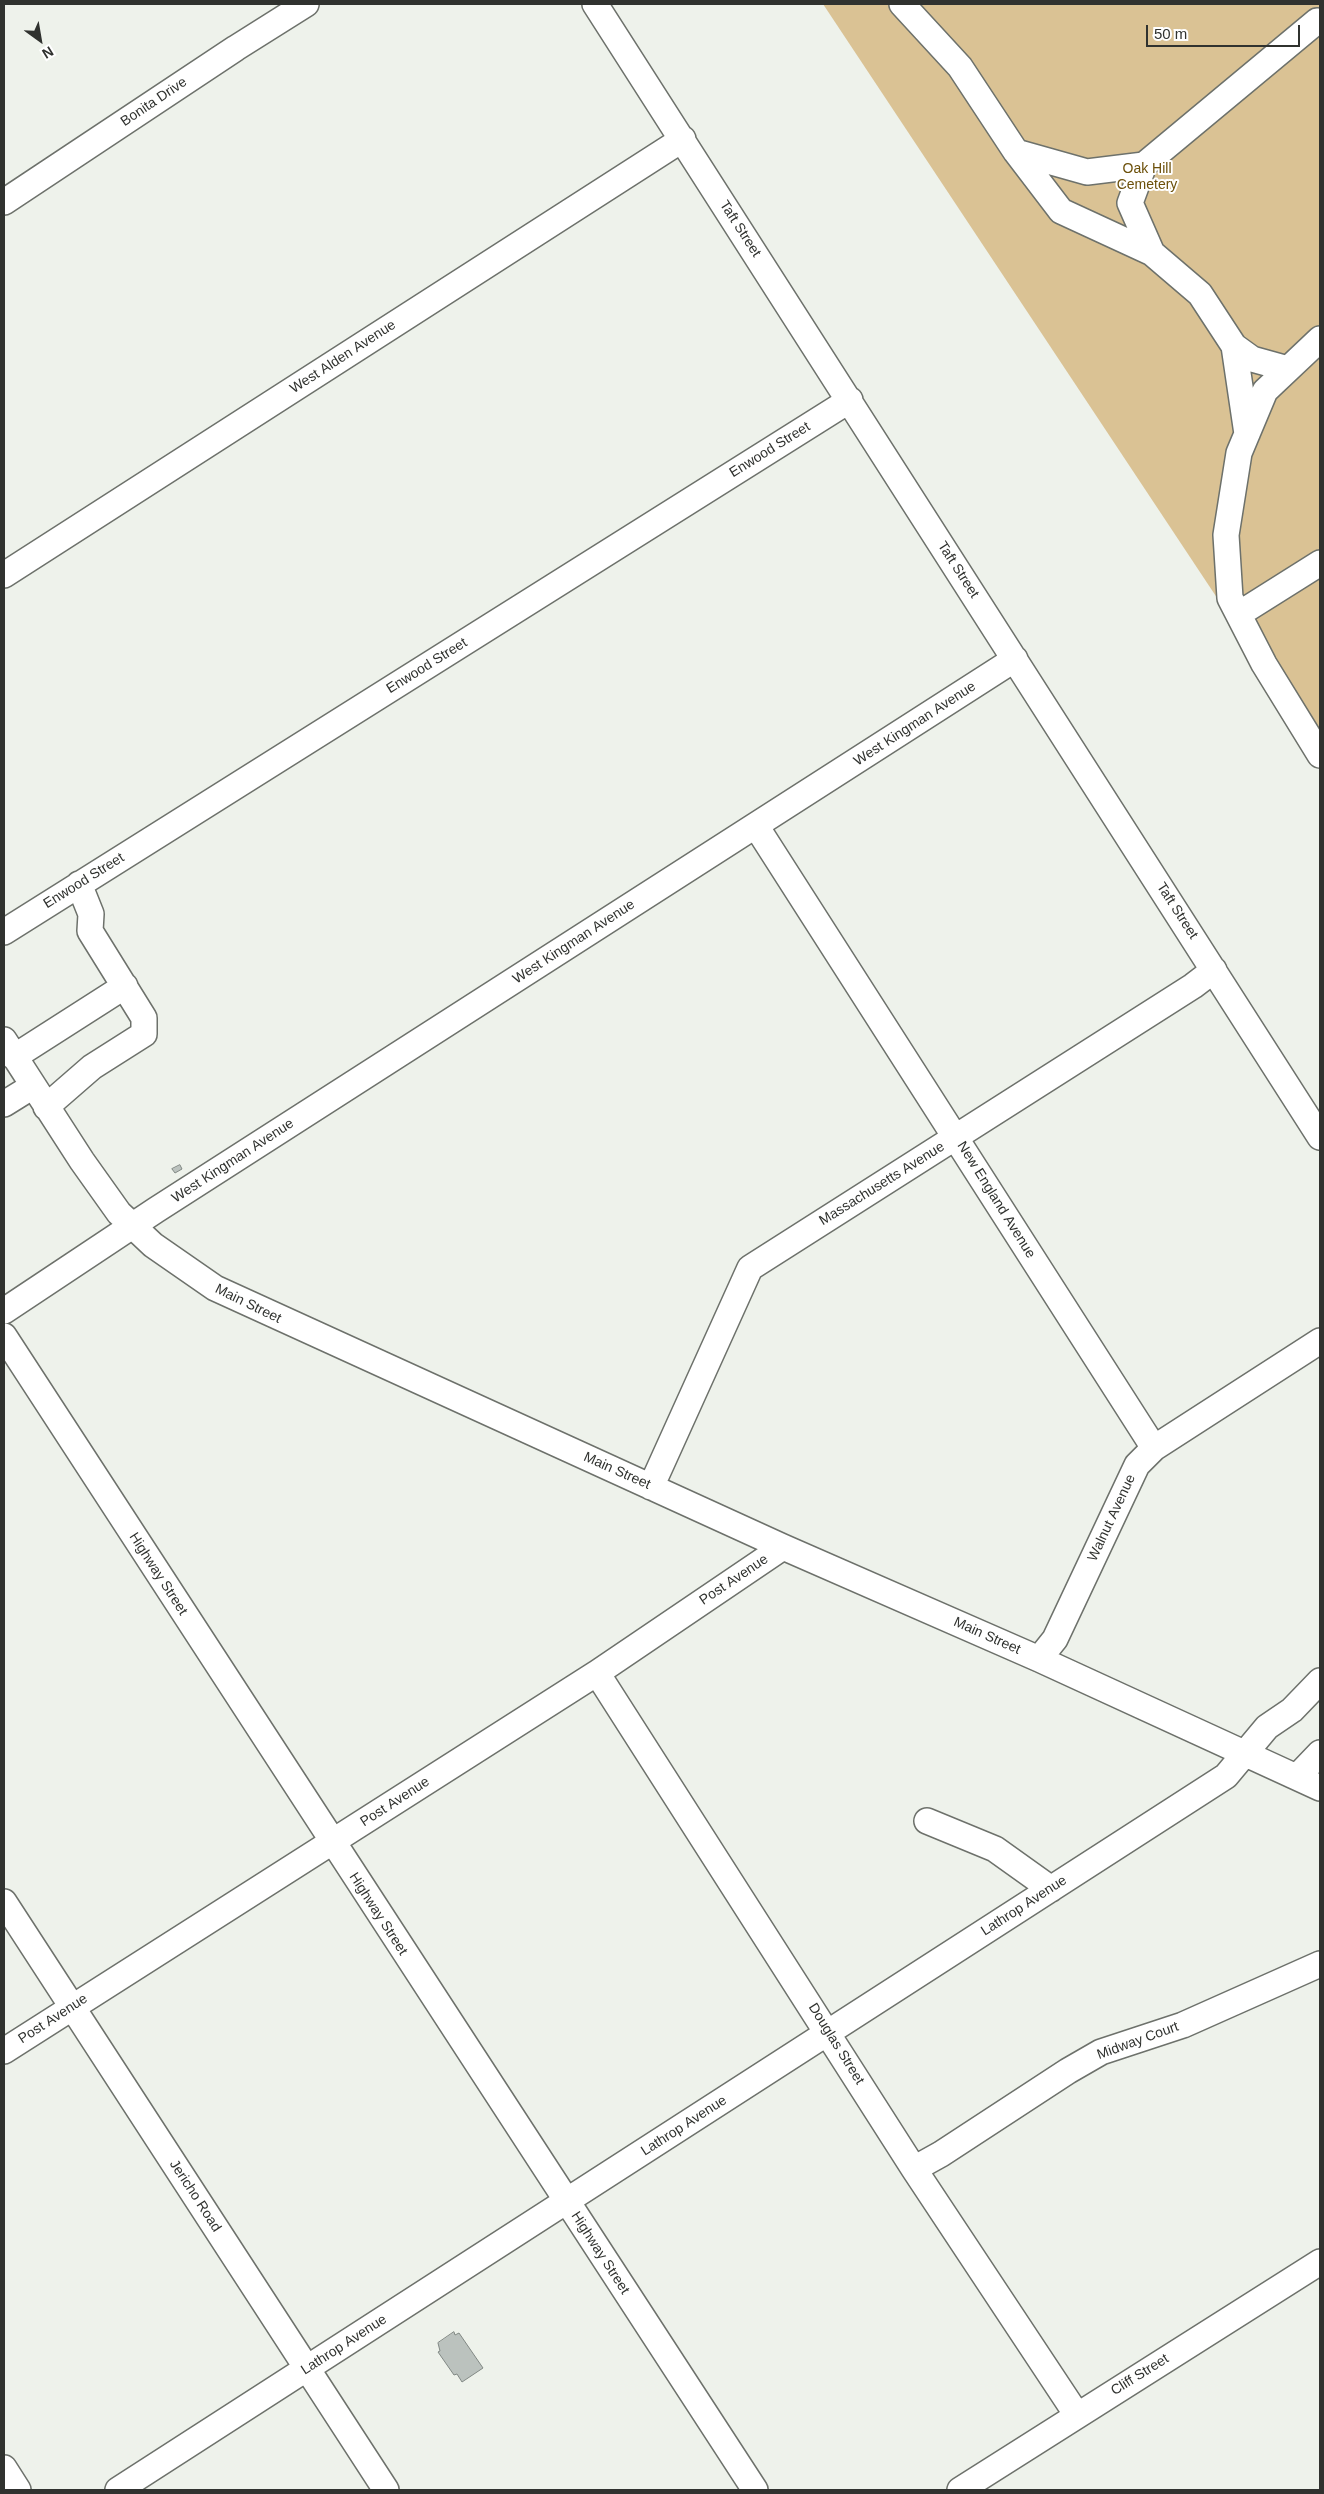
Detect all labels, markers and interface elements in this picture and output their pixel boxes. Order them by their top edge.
north arrow [15,15,65,65]
scale bar [1149,15,1303,47]
text: 50 m [1154,25,1187,42]
text: N [39,43,56,62]
street label: Bonita Drive [118,74,190,130]
park label: Oak Hill Cemetery [1117,161,1177,193]
street label: Taft Street [716,198,764,260]
street label: West Alden Avenue [287,317,399,397]
street label: Enwood Street [727,419,813,481]
street label: Taft Street [934,539,982,601]
street label: Enwood Street [384,635,470,697]
street label: West Kingman Avenue [851,678,979,770]
street label: Enwood Street [41,850,127,912]
street label: Taft Street [1153,880,1201,942]
street label: West Kingman Avenue [510,896,638,988]
street label: West Kingman Avenue [169,1115,297,1207]
street label: Massachusetts Avenue [816,1139,948,1229]
street label: New England Avenue [953,1139,1039,1261]
street label: Main Street [212,1281,284,1327]
street label: Main Street [581,1449,653,1493]
street label: Walnut Avenue [1084,1472,1140,1564]
street label: Highway Street [125,1530,191,1618]
street label: Post Avenue [697,1551,771,1609]
street label: Main Street [951,1614,1023,1658]
street label: Post Avenue [357,1773,433,1831]
street label: Highway Street [345,1870,411,1958]
street label: Lathrop Avenue [978,1872,1070,1940]
street label: Post Avenue [15,1990,91,2048]
street label: Douglas Street [804,2000,868,2088]
street label: Midway Court [1095,2018,1181,2064]
street label: Lathrop Avenue [638,2092,730,2160]
street label: Jericho Road [165,2157,225,2235]
street label: Highway Street [567,2209,633,2297]
street label: Lathrop Avenue [298,2311,390,2379]
street label: Cliff Street [1108,2351,1172,2399]

